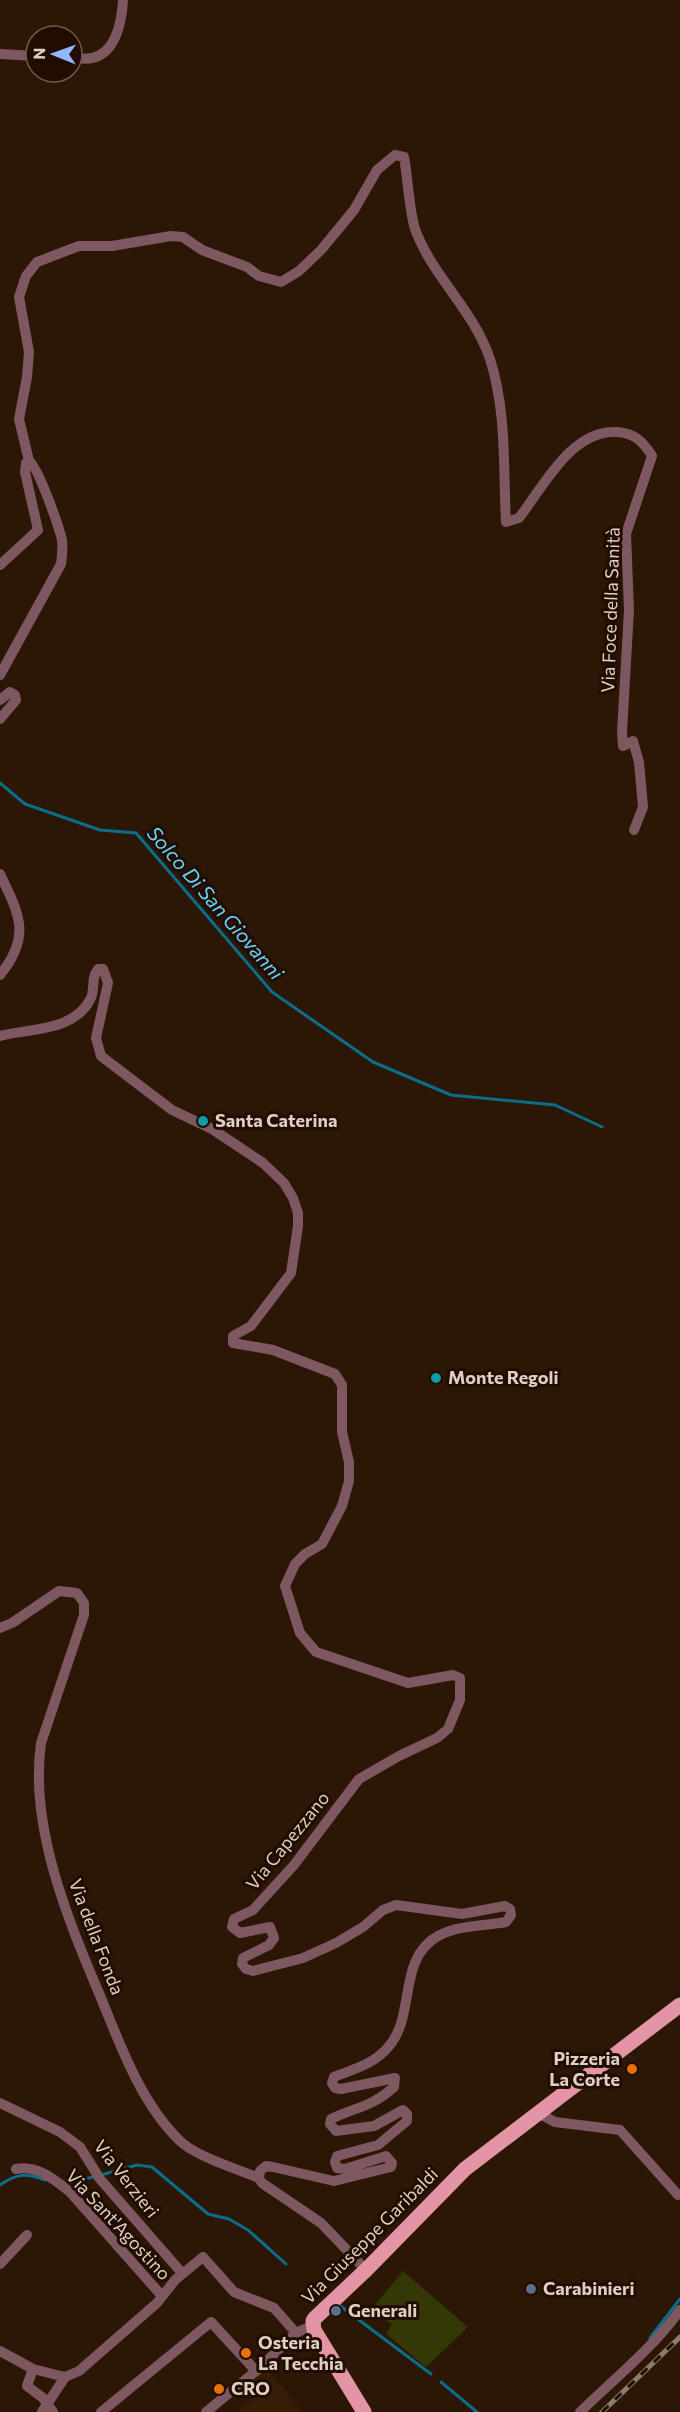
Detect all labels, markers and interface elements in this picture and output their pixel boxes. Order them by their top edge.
north arrow [24,24,84,84]
text: N [29,48,48,60]
street label: Via Foce della Sanità [596,527,624,693]
water label: Solco Di San Giovanni [143,821,289,985]
place label: Santa Caterina [215,1109,337,1131]
marker: Santa Caterina [196,1114,210,1128]
place label: Monte Regoli [448,1366,559,1388]
marker: Monte Regoli [429,1371,443,1385]
street label: Via Capezzano [241,1787,334,1894]
street label: Via della Fonda [65,1875,129,1998]
place label: Pizzeria La Corte [549,2047,620,2090]
marker: Pizzeria La Corte [625,2062,639,2076]
street label: Via Verzieri [90,2135,164,2222]
street label: Via Giuseppe Garibaldi [297,2163,442,2308]
street label: Via Sant'Agostino [62,2164,176,2284]
place label: Carabinieri [543,2277,635,2299]
marker: Carabinieri [524,2282,538,2296]
place label: Generali [348,2299,417,2321]
marker: Generali [329,2304,343,2318]
place label: Osteria La Tecchia [258,2331,344,2374]
marker: Osteria La Tecchia [239,2346,253,2360]
place label: CRO [231,2377,270,2399]
marker: CRO [212,2382,226,2396]

